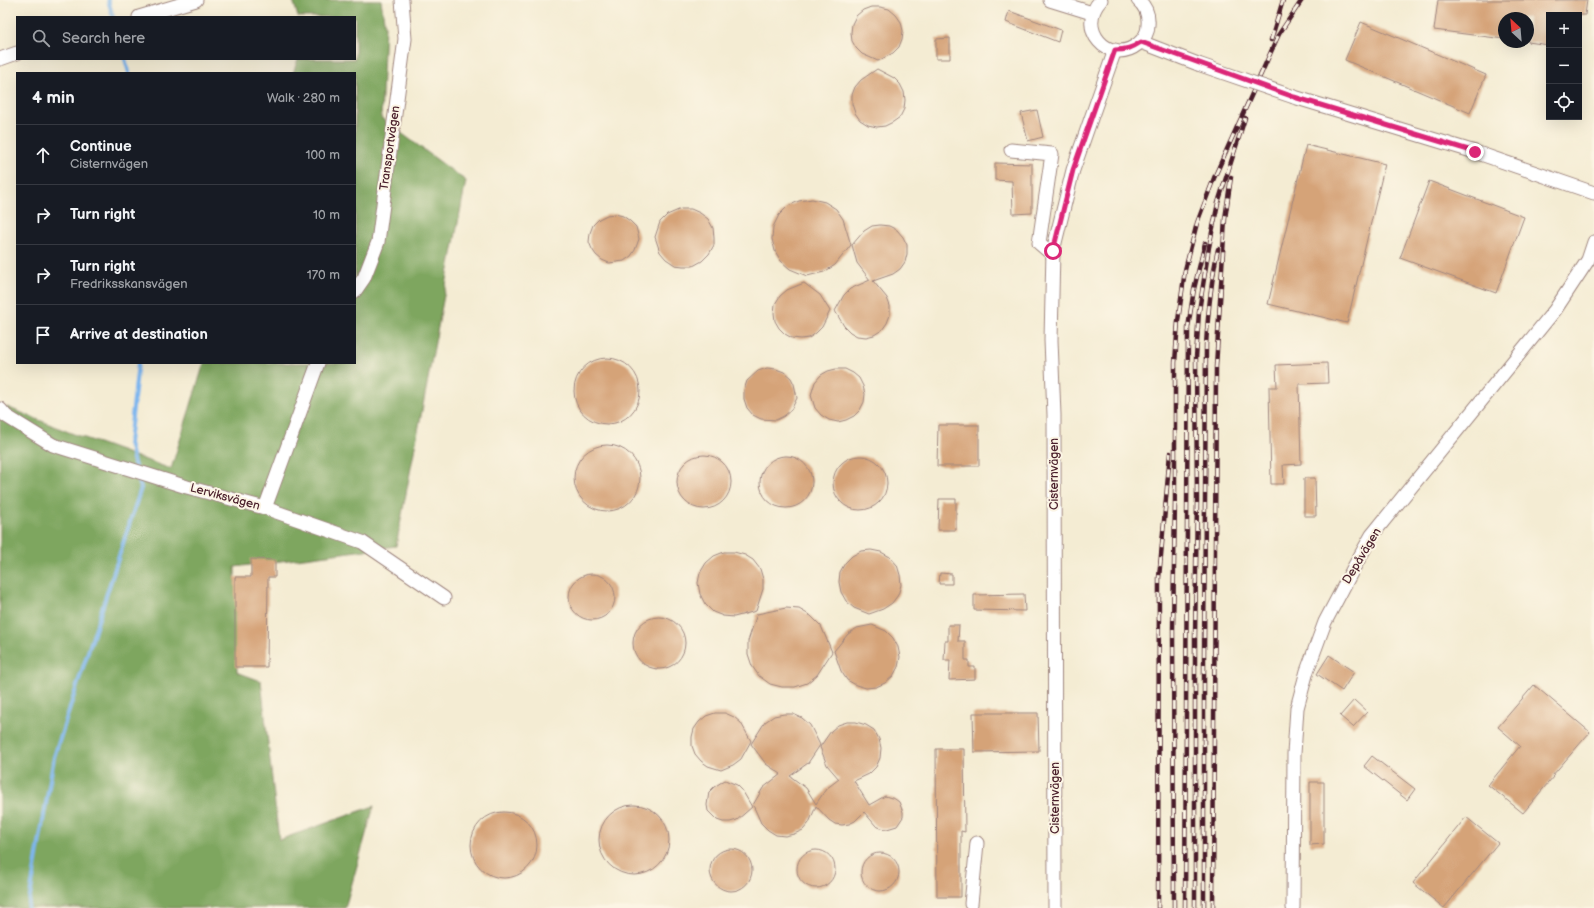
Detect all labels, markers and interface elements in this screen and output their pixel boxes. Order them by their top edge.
north arrow [1498,12,1534,48]
map controls [1546,12,1582,120]
button: + [1546,12,1582,48]
search box [16,16,356,60]
icon: search [30,27,52,49]
text: Search here [62,29,145,48]
button: − [1546,48,1582,84]
button: locate [1546,84,1582,120]
text: 4 min [32,88,75,108]
text: Walk · 280 m [267,90,340,106]
street label: Transportvägen [377,104,403,191]
text: Continue [70,137,132,156]
route end [1466,143,1484,161]
icon: ahead [32,144,54,166]
text: 100 m [305,147,340,163]
text: Cisternvägen [70,156,148,172]
icon: right [32,204,54,226]
text: Turn right [70,205,135,224]
text: 10 m [313,207,340,223]
route start [1044,242,1062,260]
text: Turn right [70,257,135,276]
icon: right [32,264,54,286]
text: 170 m [307,267,340,283]
text: Fredriksskansvägen [70,276,188,292]
icon: arrive [32,324,54,346]
text: Arrive at destination [70,325,208,344]
street label: Cisternvägen [1047,438,1062,510]
street label: Lerviksvägen [188,480,262,514]
street label: Depåvägen [1339,525,1385,587]
street label: Cisternvägen [1048,762,1063,834]

